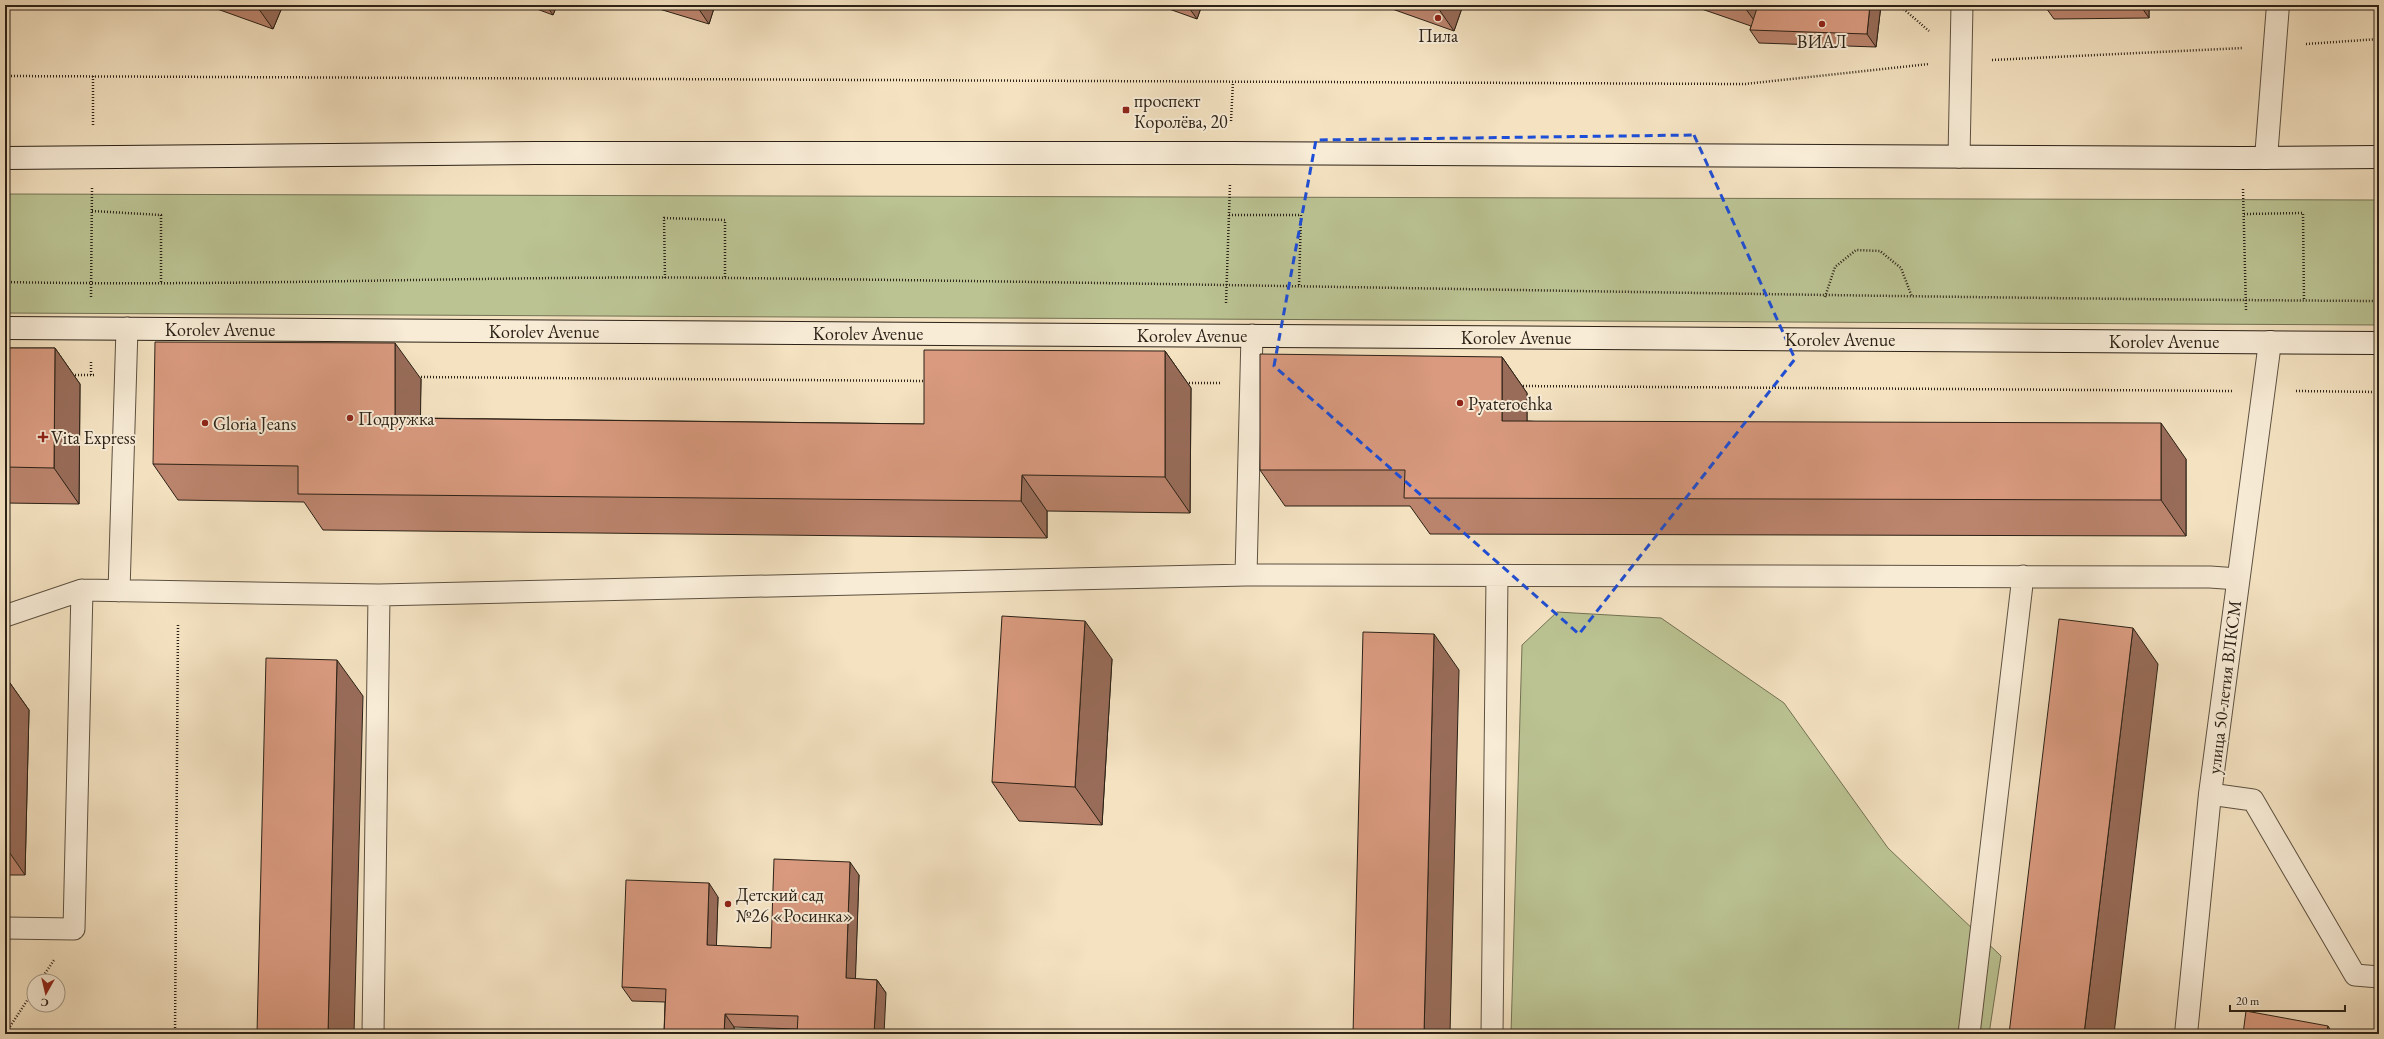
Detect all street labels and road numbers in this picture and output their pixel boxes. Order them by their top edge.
street label: Korolev Avenue [165,318,275,341]
street label: Korolev Avenue [489,320,599,343]
street label: Korolev Avenue [813,322,923,345]
street label: Korolev Avenue [1137,324,1247,347]
street label: Korolev Avenue [1461,326,1571,349]
street label: Korolev Avenue [1785,328,1895,351]
street label: Korolev Avenue [2109,330,2219,353]
street label: улица 50-летия ВЛКСМ [2202,599,2246,775]

